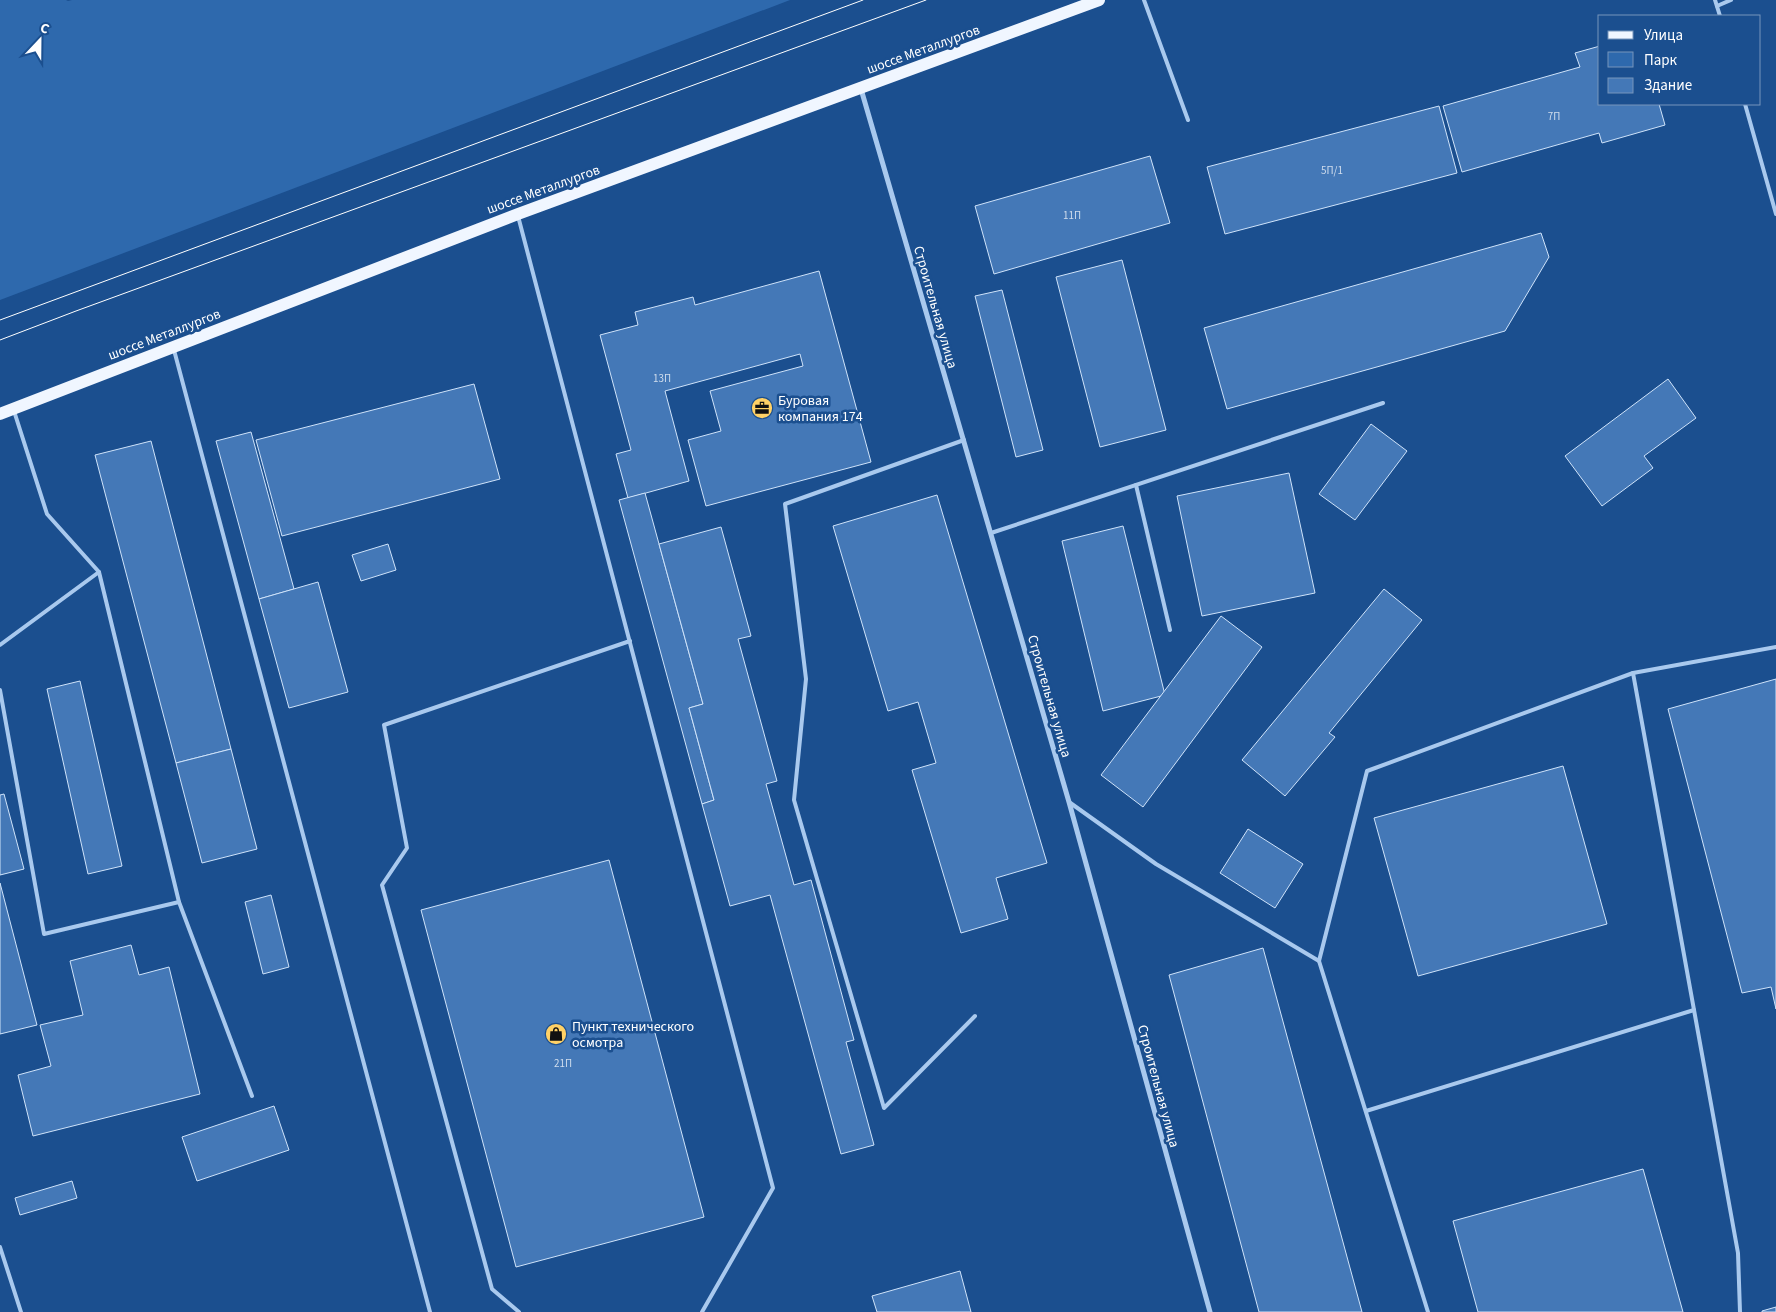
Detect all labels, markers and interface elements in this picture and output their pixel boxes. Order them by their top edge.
north arrow [15,15,65,65]
legend [1598,15,1761,105]
text: С [37,18,52,40]
street label: шоссе Металлургов [864,20,983,80]
text: Улица [1644,25,1683,46]
text: Парк [1644,50,1678,71]
text: Здание [1644,75,1692,96]
house number: 7П [1548,109,1560,124]
street label: шоссе Металлургов [484,160,603,220]
house number: 5П/1 [1321,163,1343,178]
house number: 11П [1063,208,1081,223]
street label: Строительная улица [908,244,962,371]
street label: шоссе Металлургов [105,304,224,366]
house number: 13П [653,371,671,386]
place label: Буровая компания 174 [778,391,863,427]
office icon: Буровая компания 174 [750,396,774,420]
street label: Строительная улица [1022,633,1076,760]
place label: Пункт технического осмотра [572,1017,694,1053]
shop icon: Пункт технического осмотра [544,1022,568,1046]
street label: Строительная улица [1132,1023,1184,1150]
house number: 21П [554,1056,572,1071]

